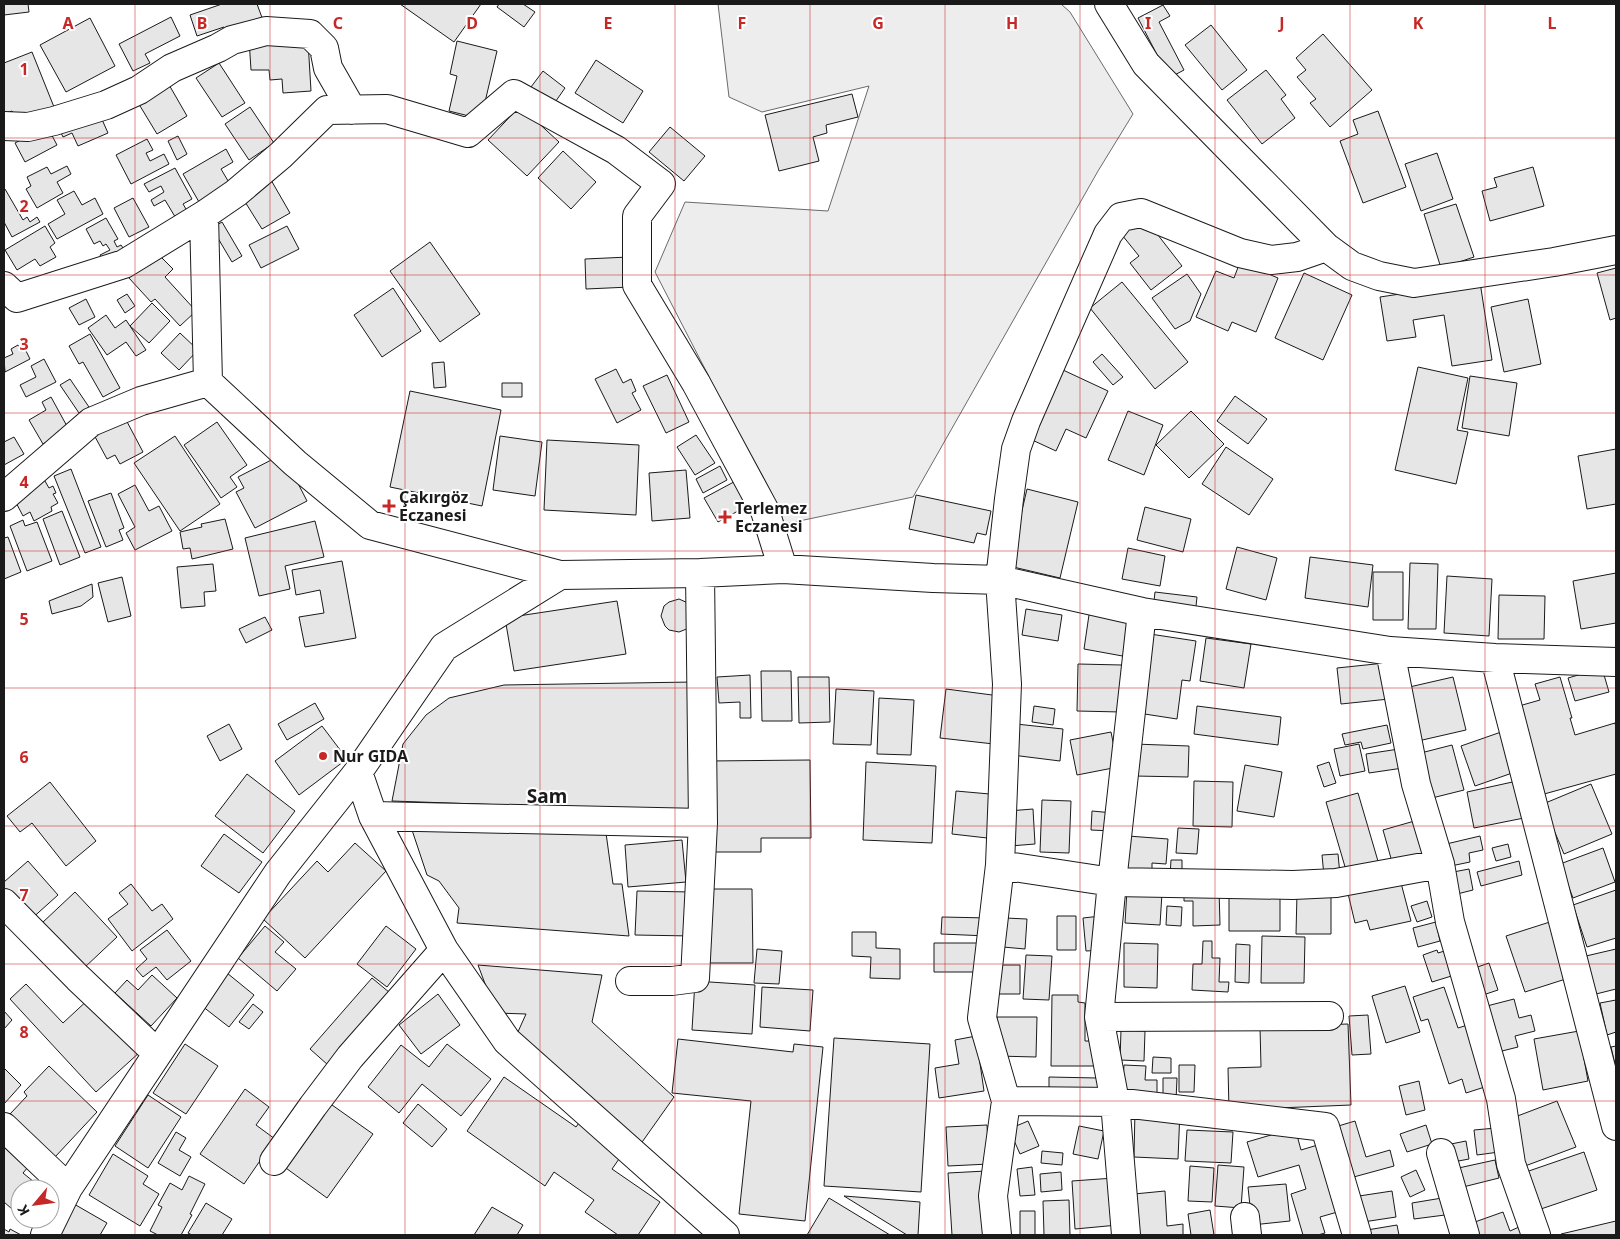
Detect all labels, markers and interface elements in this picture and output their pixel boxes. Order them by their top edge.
text: A [62,12,74,34]
text: B [197,12,207,34]
text: C [333,12,343,34]
text: D [466,12,478,34]
text: E [604,12,613,34]
text: F [738,12,746,34]
text: G [872,12,884,34]
text: H [1006,12,1018,34]
text: I [1145,12,1151,34]
text: J [1277,12,1285,34]
text: K [1413,12,1424,34]
text: L [1548,12,1557,34]
text: 1 [19,58,29,80]
text: 2 [19,195,29,217]
text: 3 [19,333,29,355]
text: 4 [19,471,29,493]
place label: Çakırgöz Eczanesi [399,486,469,526]
place label: Terlemez Eczanesi [735,497,807,537]
marker: Çakırgöz Eczanesi [383,500,395,512]
marker: Terlemez Eczanesi [719,511,731,523]
text: 5 [19,608,29,630]
place label: Nur GIDA [333,745,409,767]
text: 6 [19,746,29,768]
marker: Nur GIDA [317,750,329,762]
district label: Sam [527,783,567,809]
text: 7 [19,884,29,906]
text: 8 [19,1021,29,1043]
north arrow [10,1179,60,1229]
text: K [12,1201,34,1219]

